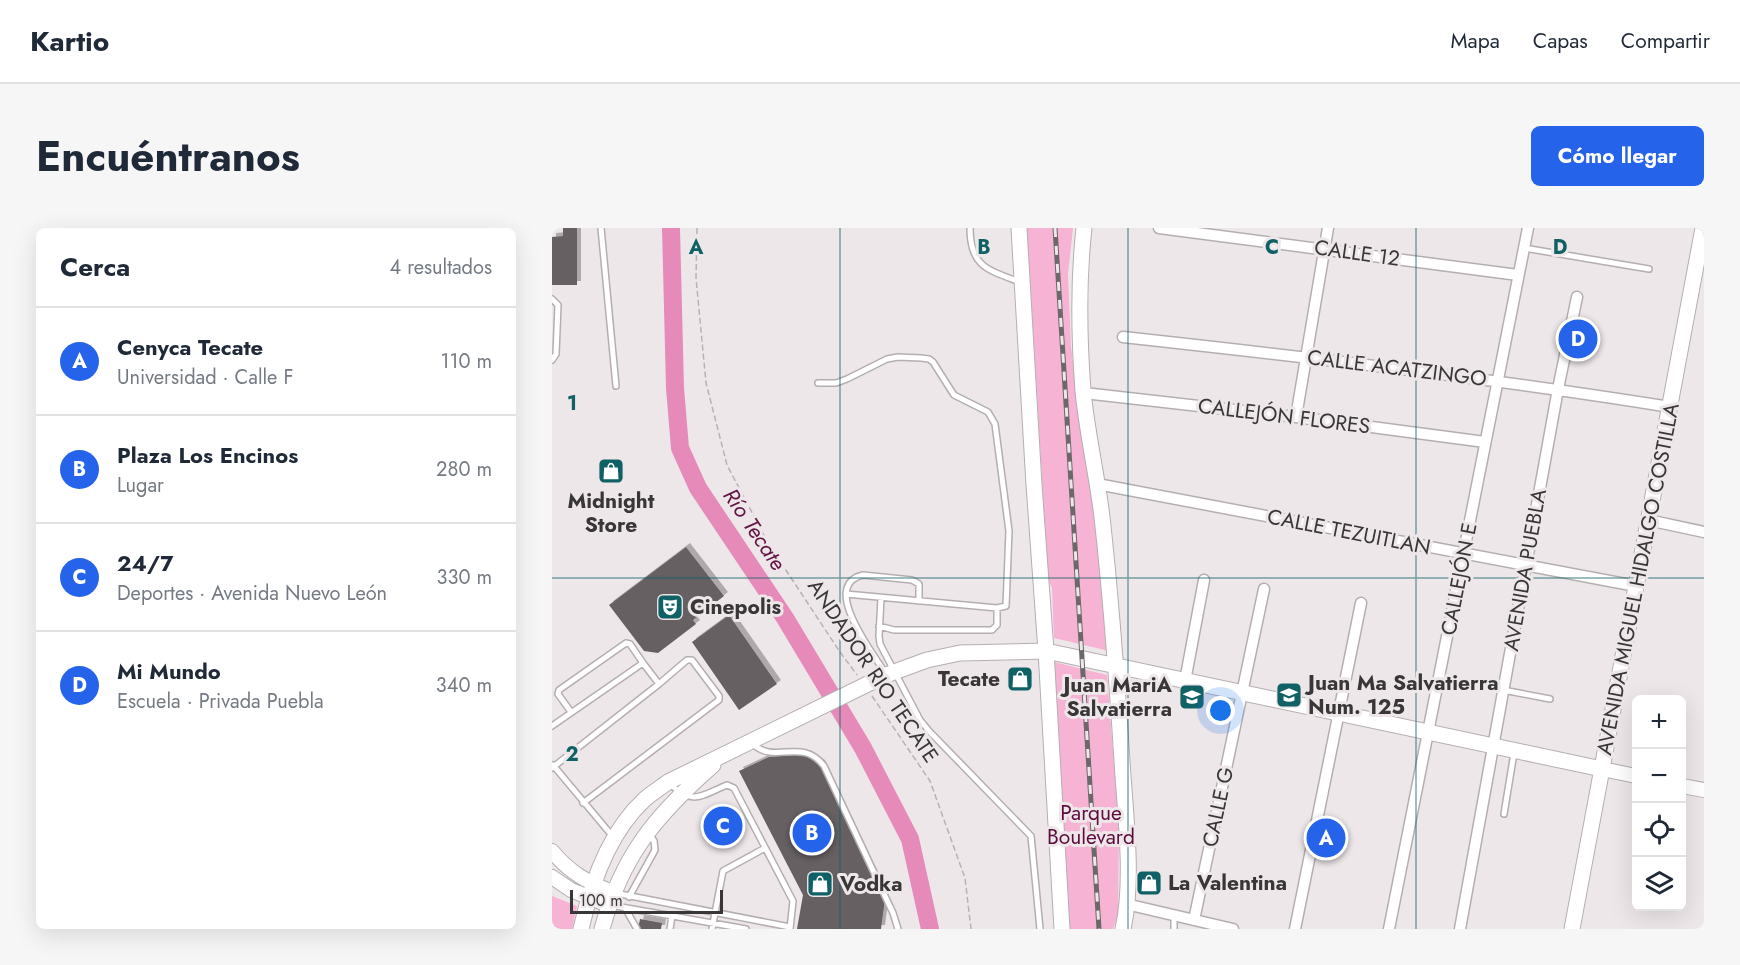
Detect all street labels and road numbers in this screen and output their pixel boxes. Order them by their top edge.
street label: CALLE 12 [1312,232,1402,274]
street label: CALLE ACATZINGO [1306,342,1488,394]
street label: CALLEJÓN FLORES [1196,391,1372,441]
street label: AVENIDA MIGUEL HIDALGO COSTILLA [1589,400,1687,757]
street label: AVENIDA PUEBLA [1496,486,1554,653]
street label: CALLE TEZUITLAN [1265,501,1433,563]
street label: CALLEJÓN E [1433,520,1485,638]
street label: ANDADOR RIO TECATE [800,573,946,769]
street label: CALLE G [1195,764,1241,850]

